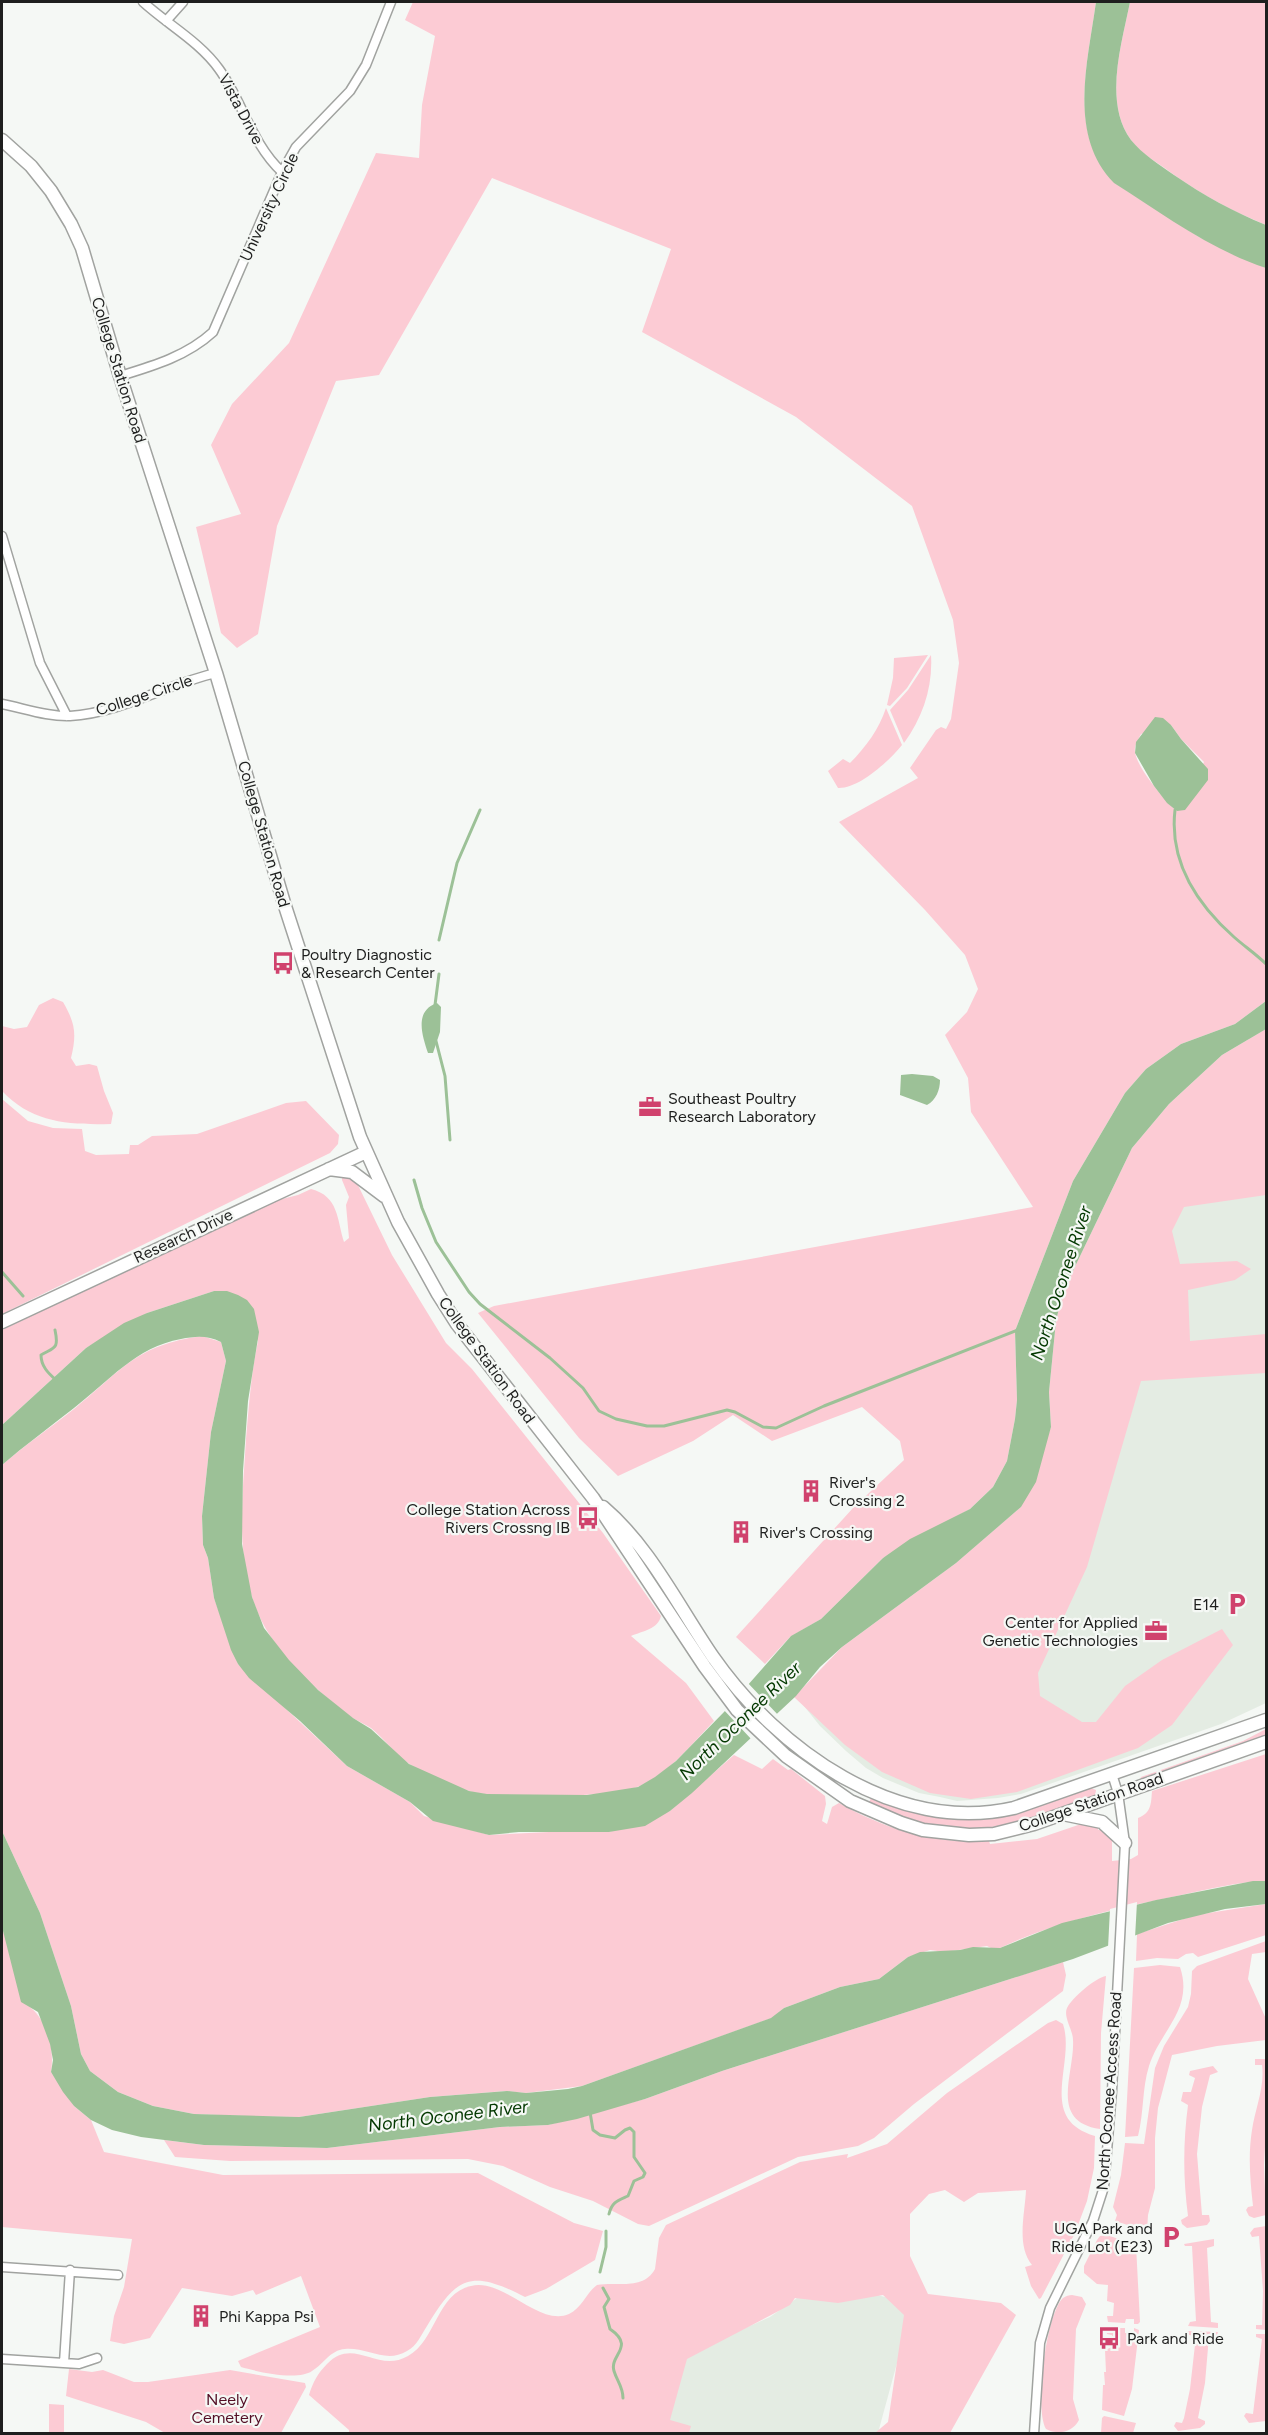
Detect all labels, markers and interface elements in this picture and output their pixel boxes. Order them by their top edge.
street label: Vista Drive [214,70,268,148]
street label: University Circle [236,150,303,264]
street label: College Station Road [88,295,150,445]
street label: College Circle [93,670,195,720]
street label: College Station Road [234,759,294,909]
place label: Poultry Diagnostic & Research Center [301,945,435,982]
bus stop icon: Poultry Diagnostic & Research Center [270,950,296,976]
place label: Southeast Poultry Research Laboratory [668,1089,816,1126]
office icon: Southeast Poultry Research Laboratory [637,1094,663,1120]
water label: North Oconee River [1026,1202,1097,1363]
street label: Research Drive [130,1205,236,1267]
street label: College Station Road [435,1293,539,1427]
place label: River's Crossing 2 [829,1473,905,1510]
building icon: River's Crossing 2 [798,1478,824,1504]
place label: College Station Across Rivers Crossng IB [406,1500,570,1537]
bus stop icon: College Station Across Rivers Crossng IB [575,1505,601,1531]
building icon: River's Crossing [728,1519,754,1545]
place label: River's Crossing [759,1523,873,1542]
parking icon: E14 [1224,1591,1250,1617]
place label: E14 [1193,1595,1219,1614]
place label: Center for Applied Genetic Technologies [983,1613,1138,1650]
office icon: Center for Applied Genetic Technologies [1143,1618,1169,1644]
water label: North Oconee River [674,1657,806,1785]
street label: College Station Road [1016,1768,1166,1836]
street label: North Oconee Access Road [1093,1991,1125,2191]
water label: North Oconee River [367,2095,530,2137]
place label: UGA Park and Ride Lot (E23) [1051,2219,1153,2256]
parking icon: UGA Park and Ride Lot (E23) [1158,2224,1184,2250]
building icon: Phi Kappa Psi [188,2303,214,2329]
place label: Phi Kappa Psi [219,2307,314,2326]
bus stop icon: Park and Ride [1096,2325,1122,2351]
place label: Park and Ride [1127,2329,1224,2348]
park label: Neely Cemetery [191,2390,263,2427]

